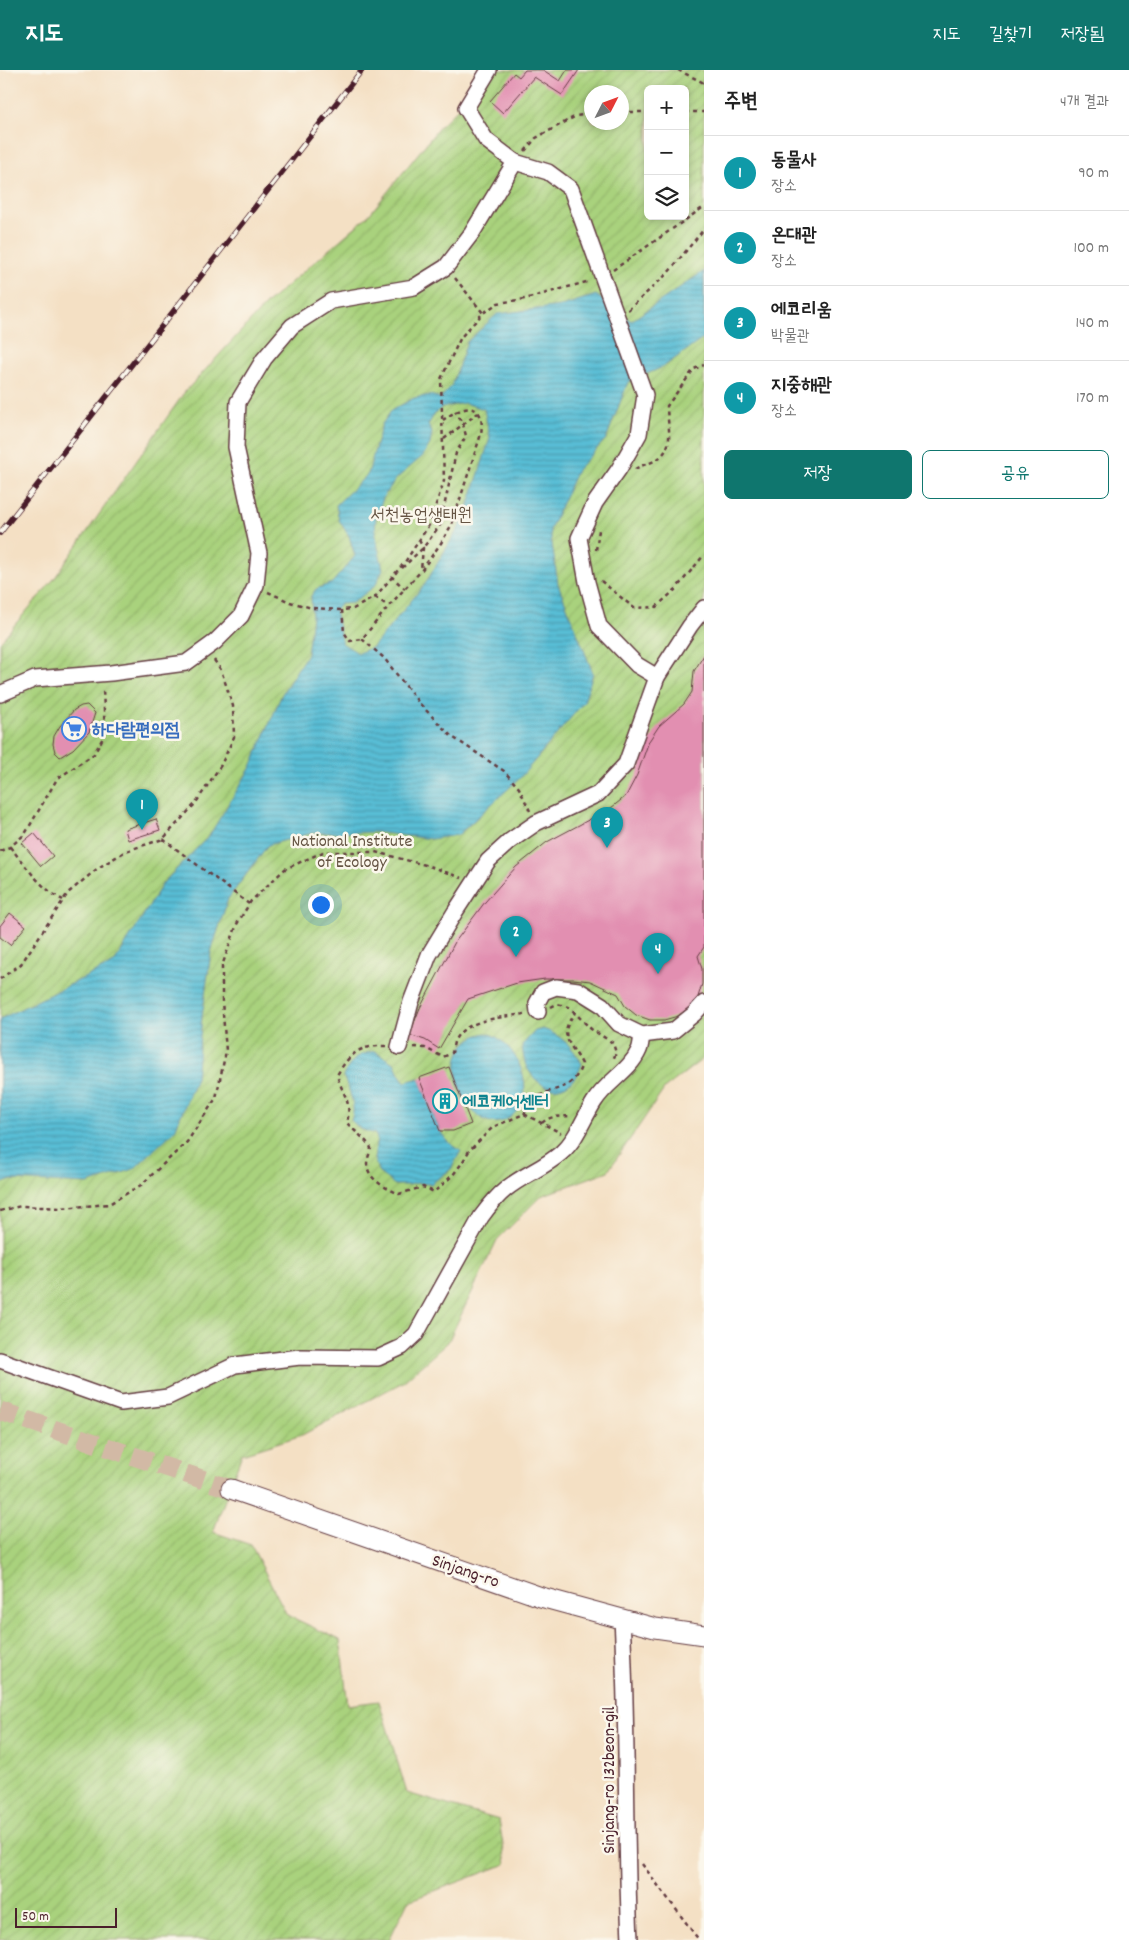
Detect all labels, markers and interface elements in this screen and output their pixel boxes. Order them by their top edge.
text: 지도 [25,18,64,52]
text: 지도 [932,23,961,48]
text: 길찾기 [989,23,1033,48]
text: 저장됨 [1061,23,1104,48]
north arrow [584,85,629,130]
map controls [644,85,689,220]
button: + [644,85,689,130]
text: 주변 [724,88,758,118]
text: 4개 결과 [1060,91,1109,114]
button: − [644,130,689,175]
text: 동물사 [771,148,817,175]
text: 1 [738,162,742,185]
text: 90 m [1078,162,1109,185]
button: layers [644,175,689,220]
text: 장소 [771,175,797,198]
text: 온대관 [771,223,817,250]
text: 2 [737,237,744,260]
text: 100 m [1073,237,1109,260]
text: 장소 [771,250,797,273]
text: 에코리움 [771,298,832,325]
text: 3 [736,312,744,335]
text: 140 m [1075,312,1109,335]
text: 박물관 [771,325,810,348]
text: 지중해관 [771,373,832,400]
text: 4 [737,387,743,410]
text: 170 m [1076,387,1109,410]
text: 장소 [771,400,797,423]
button: 저장 [724,450,912,499]
button: 공유 [922,450,1109,499]
park label: 서천농업생태원 [370,504,472,529]
supermarket icon: 하다람편의점 [61,716,87,742]
place label: 하다람편의점 [92,719,179,744]
pin: 1 [126,789,158,830]
pin: 3 [591,807,623,848]
park label: National Institute of Ecology [292,830,412,876]
your location [308,892,334,918]
pin: 2 [500,916,532,957]
pin: 4 [642,933,674,974]
building icon: 에코케어센터 [432,1088,458,1114]
place label: 에코케어센터 [462,1091,549,1116]
street label: Sinjang-ro [428,1549,502,1596]
street label: Sinjang-ro 132beon-gil [598,1706,623,1854]
scale bar [15,1905,118,1928]
text: 50 m [22,1907,49,1927]

